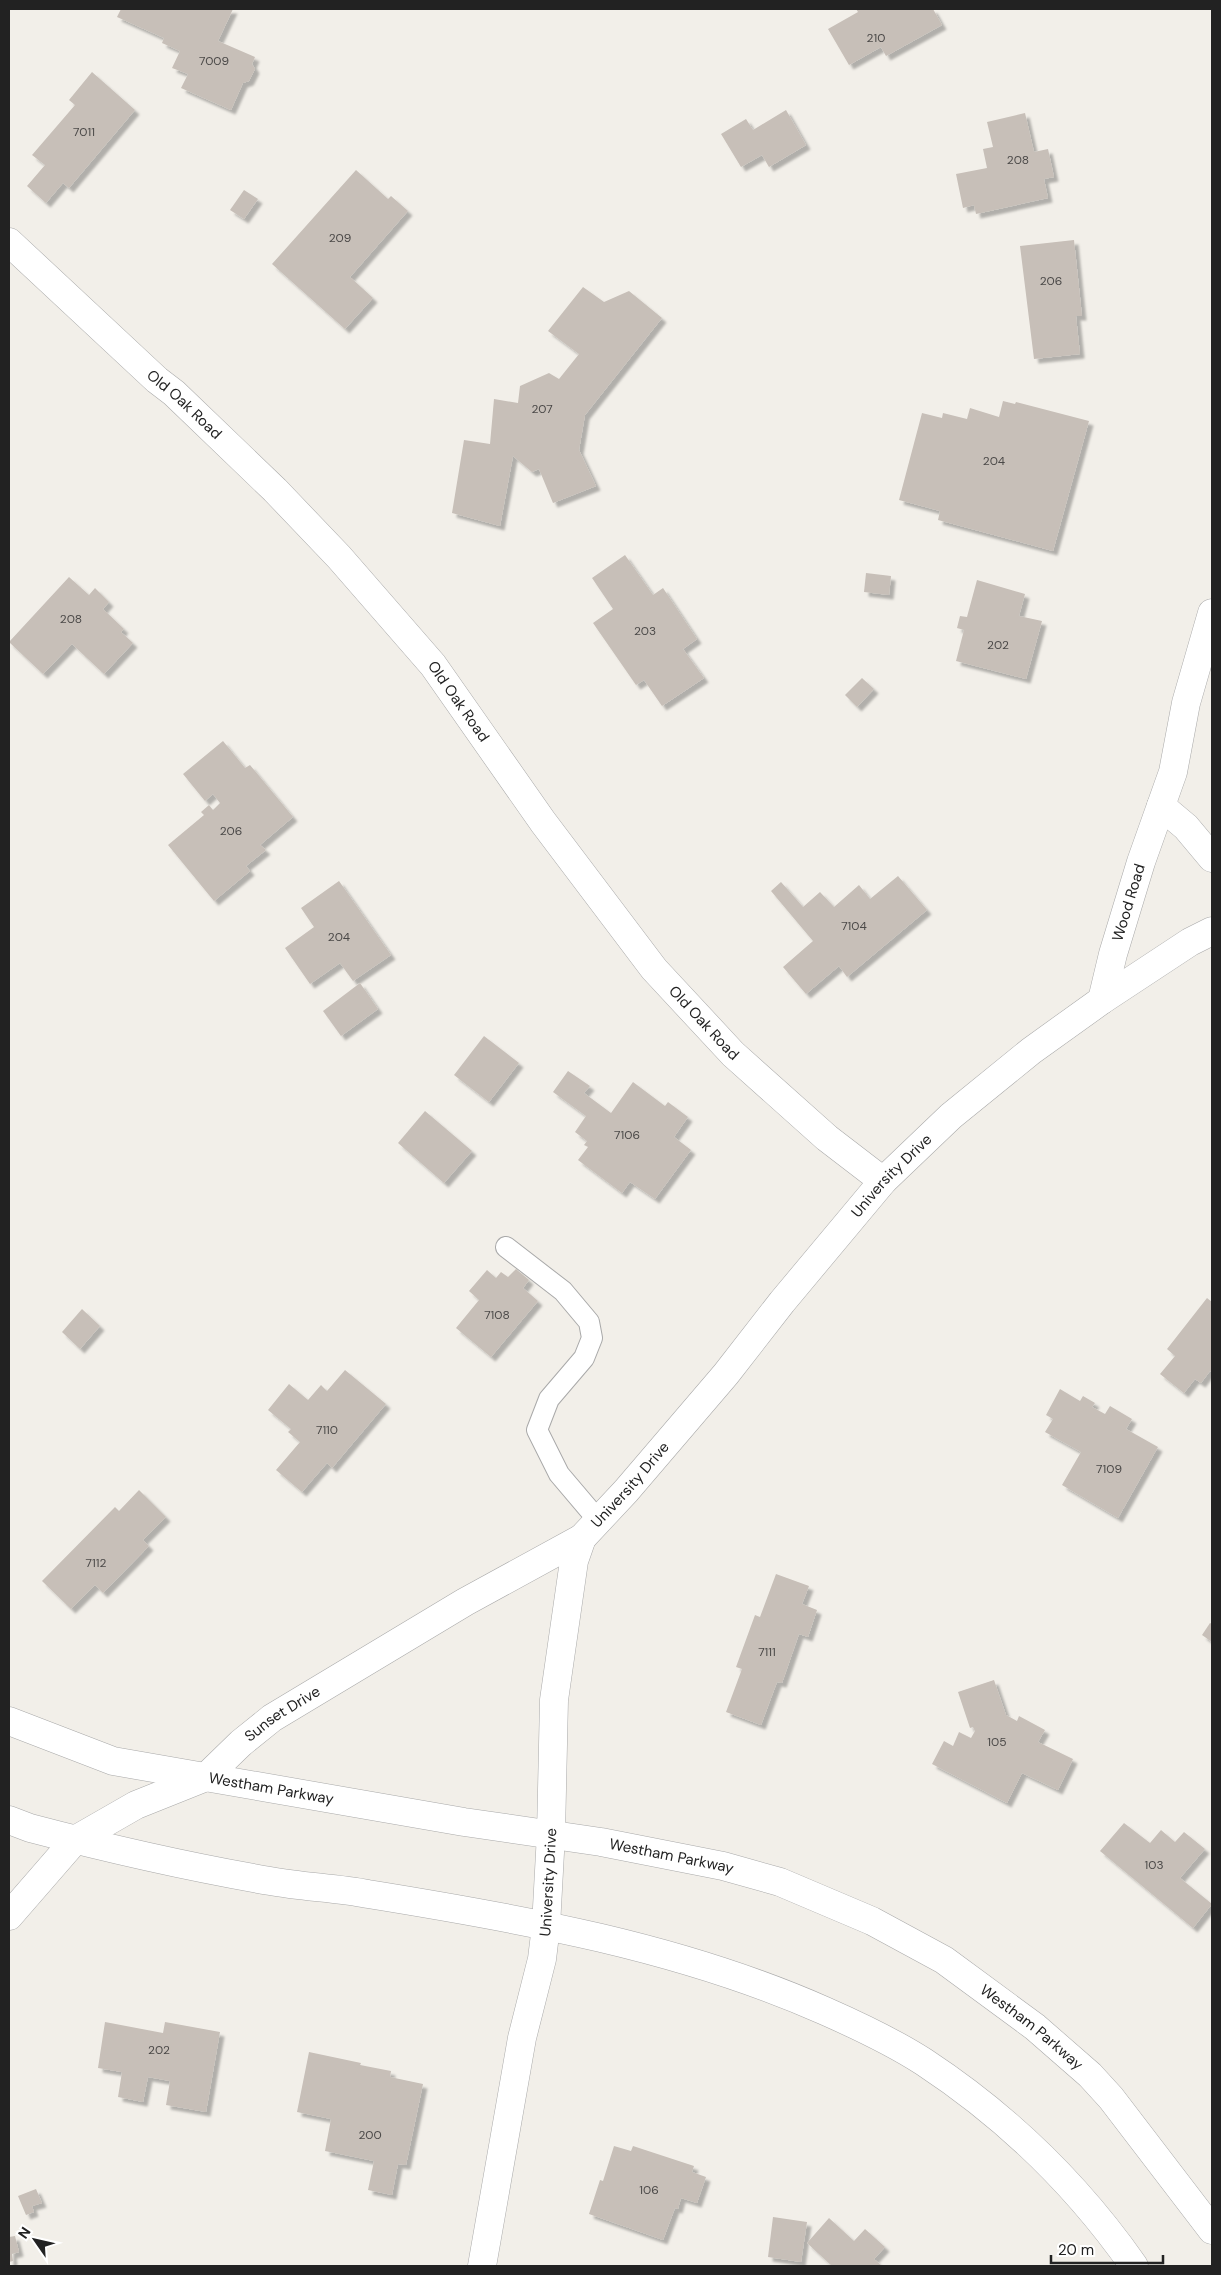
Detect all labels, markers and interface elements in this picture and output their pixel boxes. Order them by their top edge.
house number: 210 [867,30,885,46]
house number: 7009 [199,53,229,69]
house number: 7011 [73,124,95,140]
house number: 208 [1007,152,1029,168]
house number: 209 [329,230,351,246]
house number: 206 [1040,273,1062,289]
street label: Old Oak Road [142,365,226,444]
house number: 207 [531,401,553,417]
house number: 204 [983,453,1005,469]
house number: 208 [60,611,82,627]
house number: 203 [634,623,656,639]
house number: 202 [987,637,1009,653]
street label: Old Oak Road [423,657,494,746]
house number: 206 [220,823,242,839]
street label: Wood Road [1107,861,1150,944]
house number: 7104 [841,918,867,934]
house number: 204 [328,929,350,945]
street label: Old Oak Road [664,981,743,1065]
house number: 7106 [614,1127,640,1143]
street label: University Drive [847,1130,936,1222]
house number: 7108 [484,1307,510,1323]
house number: 7110 [316,1422,338,1438]
street label: University Drive [587,1438,674,1532]
house number: 7109 [1096,1461,1122,1477]
house number: 7112 [86,1555,107,1571]
house number: 7111 [758,1644,776,1660]
street label: Sunset Drive [240,1681,324,1746]
house number: 105 [987,1734,1007,1750]
street label: Westham Parkway [207,1768,336,1809]
street label: University Drive [535,1828,561,1938]
street label: Westham Parkway [607,1834,737,1879]
house number: 103 [1144,1857,1164,1873]
street label: Westham Parkway [976,1980,1088,2075]
house number: 202 [148,2042,170,2058]
house number: 200 [358,2127,382,2143]
house number: 106 [639,2182,659,2198]
north arrow [10,2215,60,2265]
text: N [14,2223,35,2242]
scale bar [1051,2232,1164,2264]
text: 20 m [1058,2240,1094,2260]

